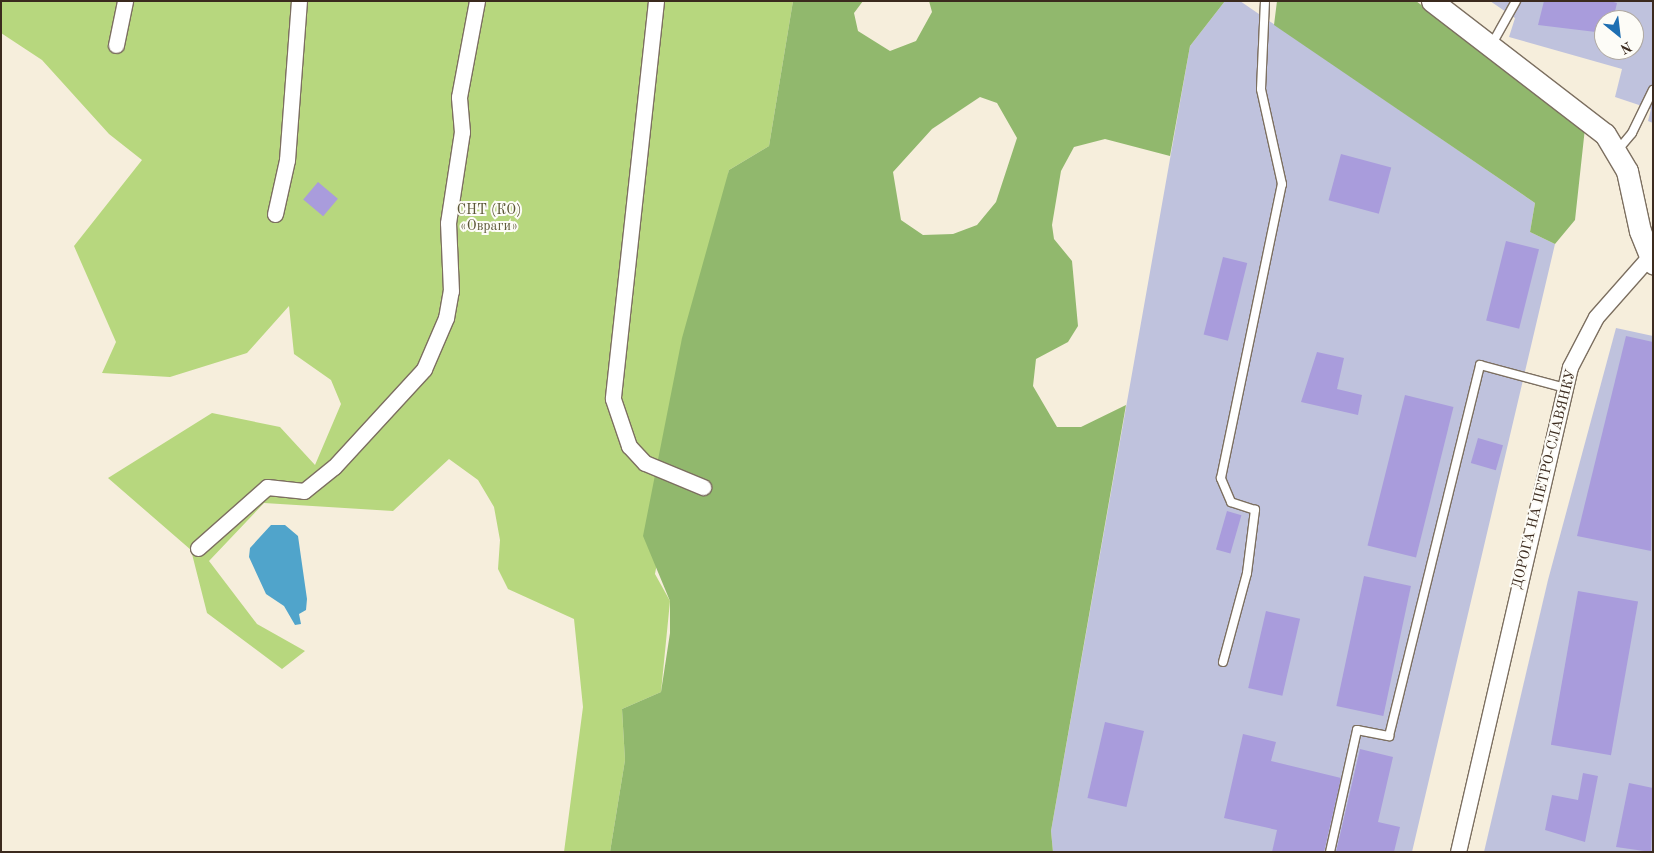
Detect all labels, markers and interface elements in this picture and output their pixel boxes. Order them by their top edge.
north arrow [1594,10,1644,60]
text: N [1618,39,1634,56]
park label: СНТ (КО) «Овраги» [457,202,521,234]
street label: ДОРОГА НА ПЕТРО-СЛАВЯНКУ [1509,368,1579,590]

